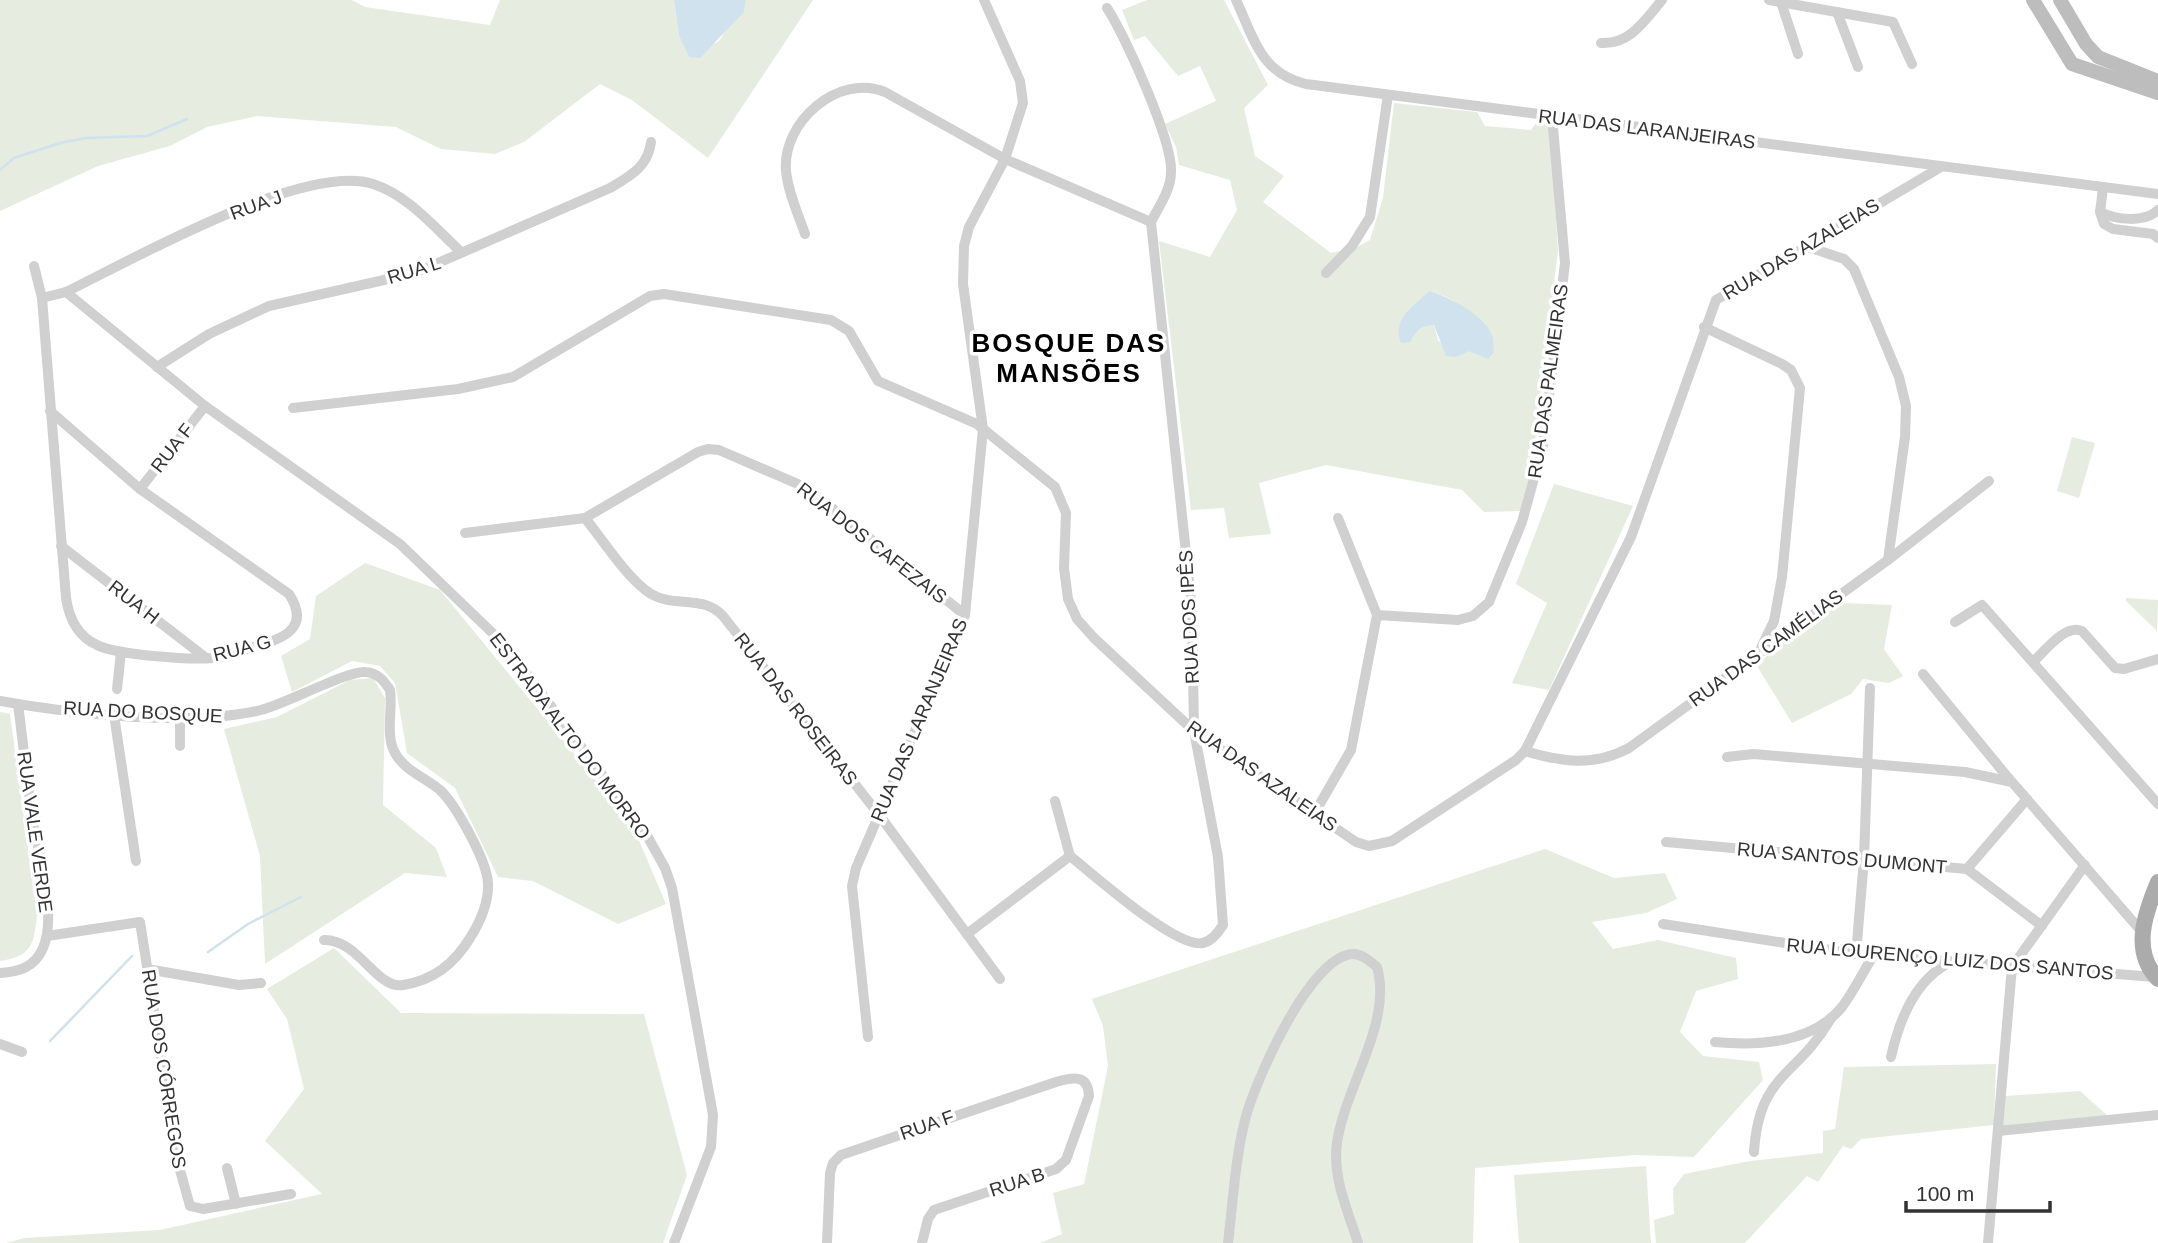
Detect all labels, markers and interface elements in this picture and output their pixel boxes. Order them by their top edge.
street label: RUA DAS LARANJEIRAS [1537,105,1757,153]
street label: RUA J [227,186,285,224]
street label: RUA DAS AZALEIAS [1719,194,1883,304]
street label: RUA L [385,252,443,288]
street label: RUA DAS PALMEIRAS [1524,282,1572,480]
district label: BOSQUE DAS MANSÕES [972,328,1166,388]
street label: RUA F [147,419,197,477]
street label: RUA DOS CAFEZAIS [793,478,951,608]
street label: RUA DOS IPÊS [1175,549,1203,685]
street label: RUA H [105,576,163,628]
street label: RUA DAS CAMÉLIAS [1685,585,1847,711]
street label: RUA DAS LARANJEIRAS [867,615,971,825]
street label: ESTRADA ALTO DO MORRO [486,629,654,843]
street label: RUA DAS ROSEIRAS [730,629,862,789]
street label: RUA G [211,631,273,665]
street label: RUA DO BOSQUE [63,697,223,727]
street label: RUA DAS AZALEIAS [1183,716,1341,836]
street label: RUA VALE VERDE [13,750,57,914]
street label: RUA SANTOS DUMONT [1736,838,1948,878]
street label: RUA LOURENÇO LUIZ DOS SANTOS [1786,934,2114,984]
street label: RUA DOS CÓRREGOS [138,968,190,1170]
street label: RUA F [897,1106,957,1144]
street label: RUA B [987,1163,1047,1201]
scale bar [1906,1170,2050,1214]
text: 100 m [1916,1182,1974,1205]

